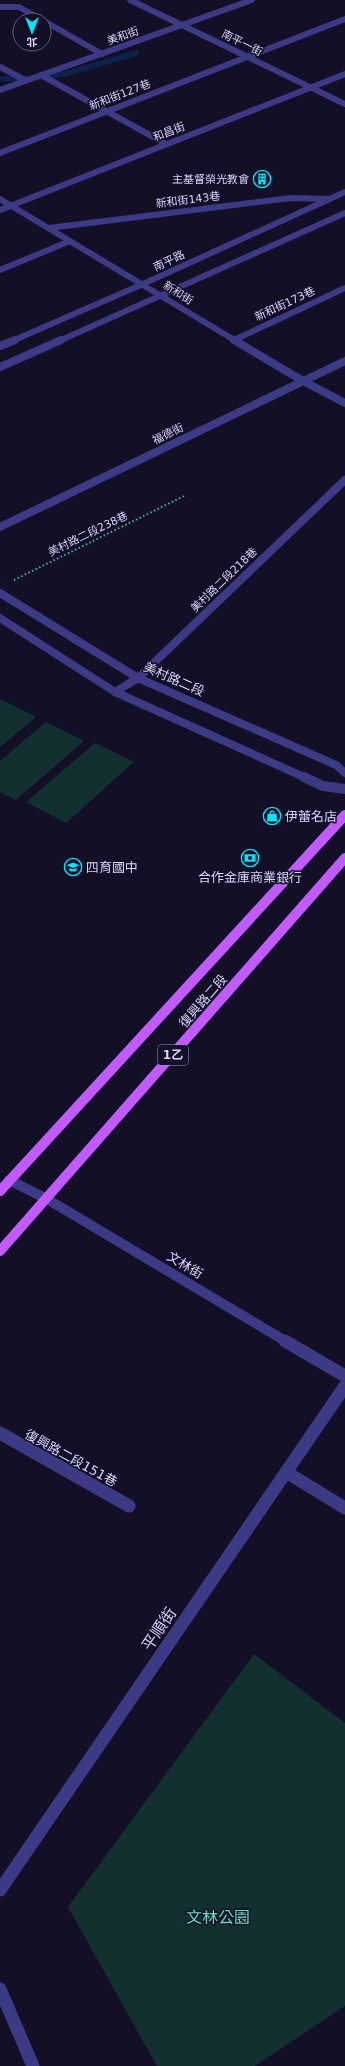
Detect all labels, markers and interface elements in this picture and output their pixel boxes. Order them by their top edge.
north arrow [12,12,52,52]
street label: 美和街 [105,24,141,48]
street label: 南平一街 [219,27,265,59]
text: 北 [27,35,38,48]
street label: 新和街127巷 [87,77,153,113]
street label: 和昌街 [151,120,187,144]
building icon: 主基督榮光教會 [252,169,272,189]
place label: 主基督榮光教會 [172,173,249,186]
street label: 新和街143巷 [155,190,221,210]
street label: 南平路 [151,248,187,274]
street label: 新和街 [161,279,195,307]
street label: 新和街173巷 [253,284,317,324]
street label: 福德街 [150,421,186,447]
street label: 美村路二段238巷 [46,509,130,559]
street label: 美村路二段218巷 [188,545,260,615]
street label: 美村路二段 [141,659,207,699]
shop icon: 伊蕾名店 [262,806,282,826]
place label: 伊蕾名店 [285,809,337,824]
bank icon: 合作金庫商業銀行 [240,848,260,868]
school or university icon: 四育國中 [63,857,83,877]
place label: 四育國中 [86,860,138,875]
place label: 合作金庫商業銀行 [198,870,302,885]
street label: 復興路二段 [176,972,230,1030]
road number: 1乙 [158,1045,188,1065]
street label: 文林街 [164,1249,206,1281]
street label: 復興路二段151巷 [22,1427,120,1489]
street label: 平順街 [138,1604,180,1654]
park label: 文林公園 [186,1908,250,1927]

